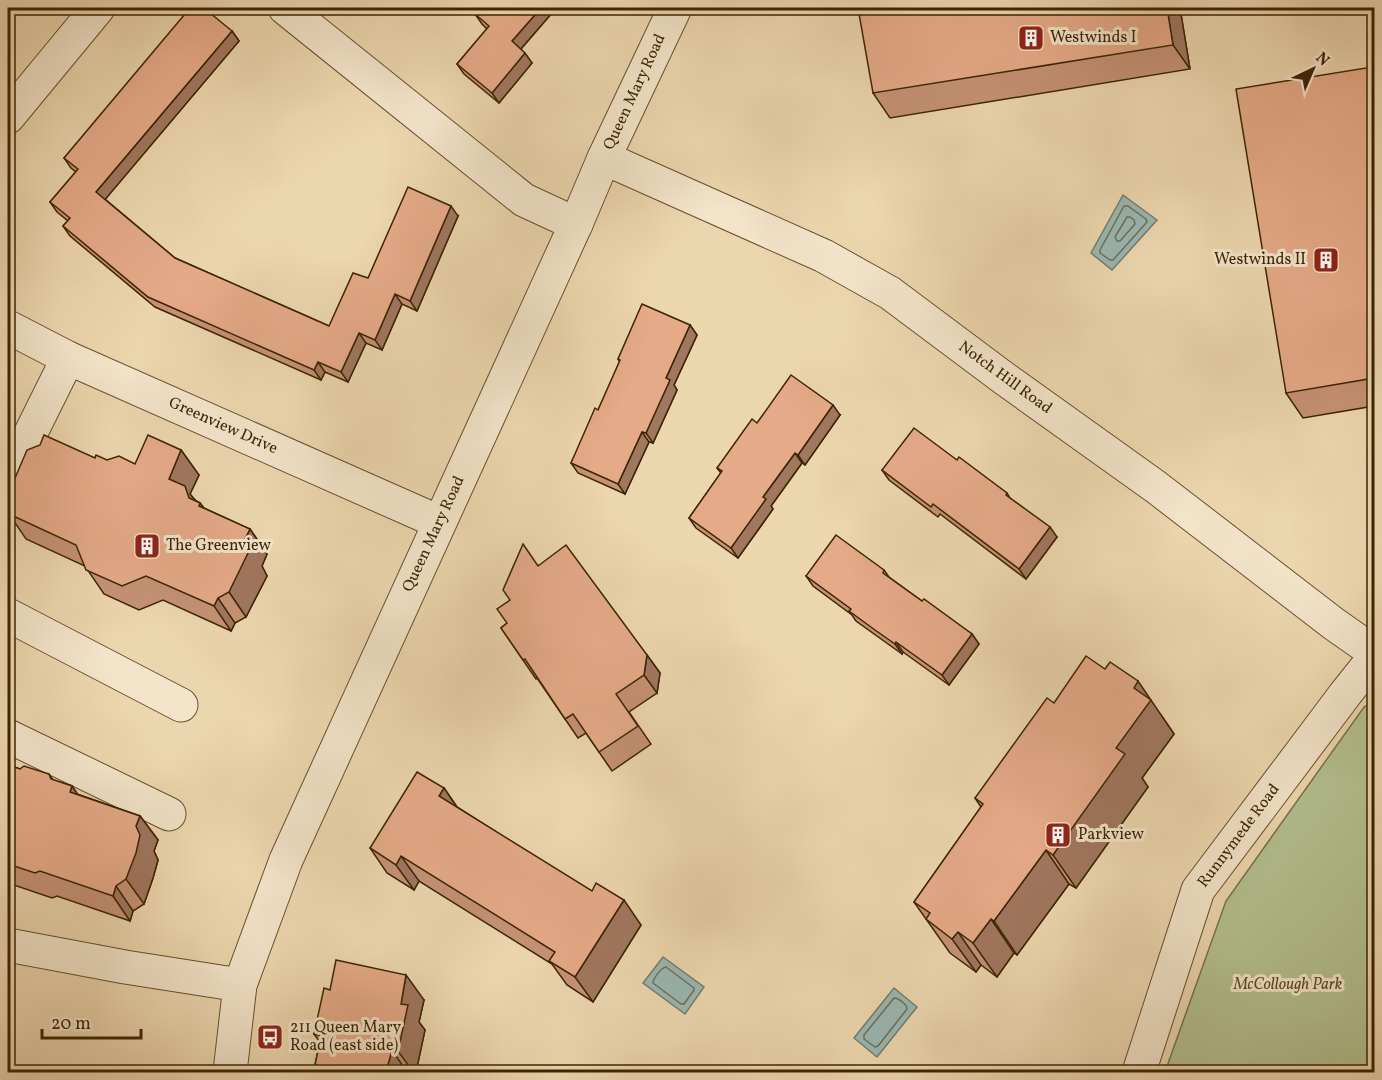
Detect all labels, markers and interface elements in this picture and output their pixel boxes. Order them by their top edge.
building icon: Westwinds I [1016,23,1046,53]
place label: Westwinds I [1050,27,1136,49]
street label: Queen Mary Road [598,30,672,154]
north arrow [1283,39,1343,99]
text: N [1310,48,1334,72]
building icon: Westwinds II [1311,245,1341,275]
place label: Westwinds II [1214,249,1306,271]
street label: Notch Hill Road [954,336,1056,420]
street label: Greenview Drive [165,392,281,460]
street label: Queen Mary Road [397,472,471,596]
building icon: The Greenview [132,531,162,561]
place label: The Greenview [166,535,272,557]
street label: Runnymede Road [1193,780,1285,892]
building icon: Parkview [1043,820,1073,850]
place label: Parkview [1078,824,1144,846]
park label: McCollough Park [1233,974,1343,996]
scale bar [42,1002,141,1040]
text: 20 m [51,1012,91,1037]
place label: 211 Queen Mary Road (east side) [290,1017,401,1057]
bus stop icon: 211 Queen Mary Road (east side) [255,1022,285,1052]

